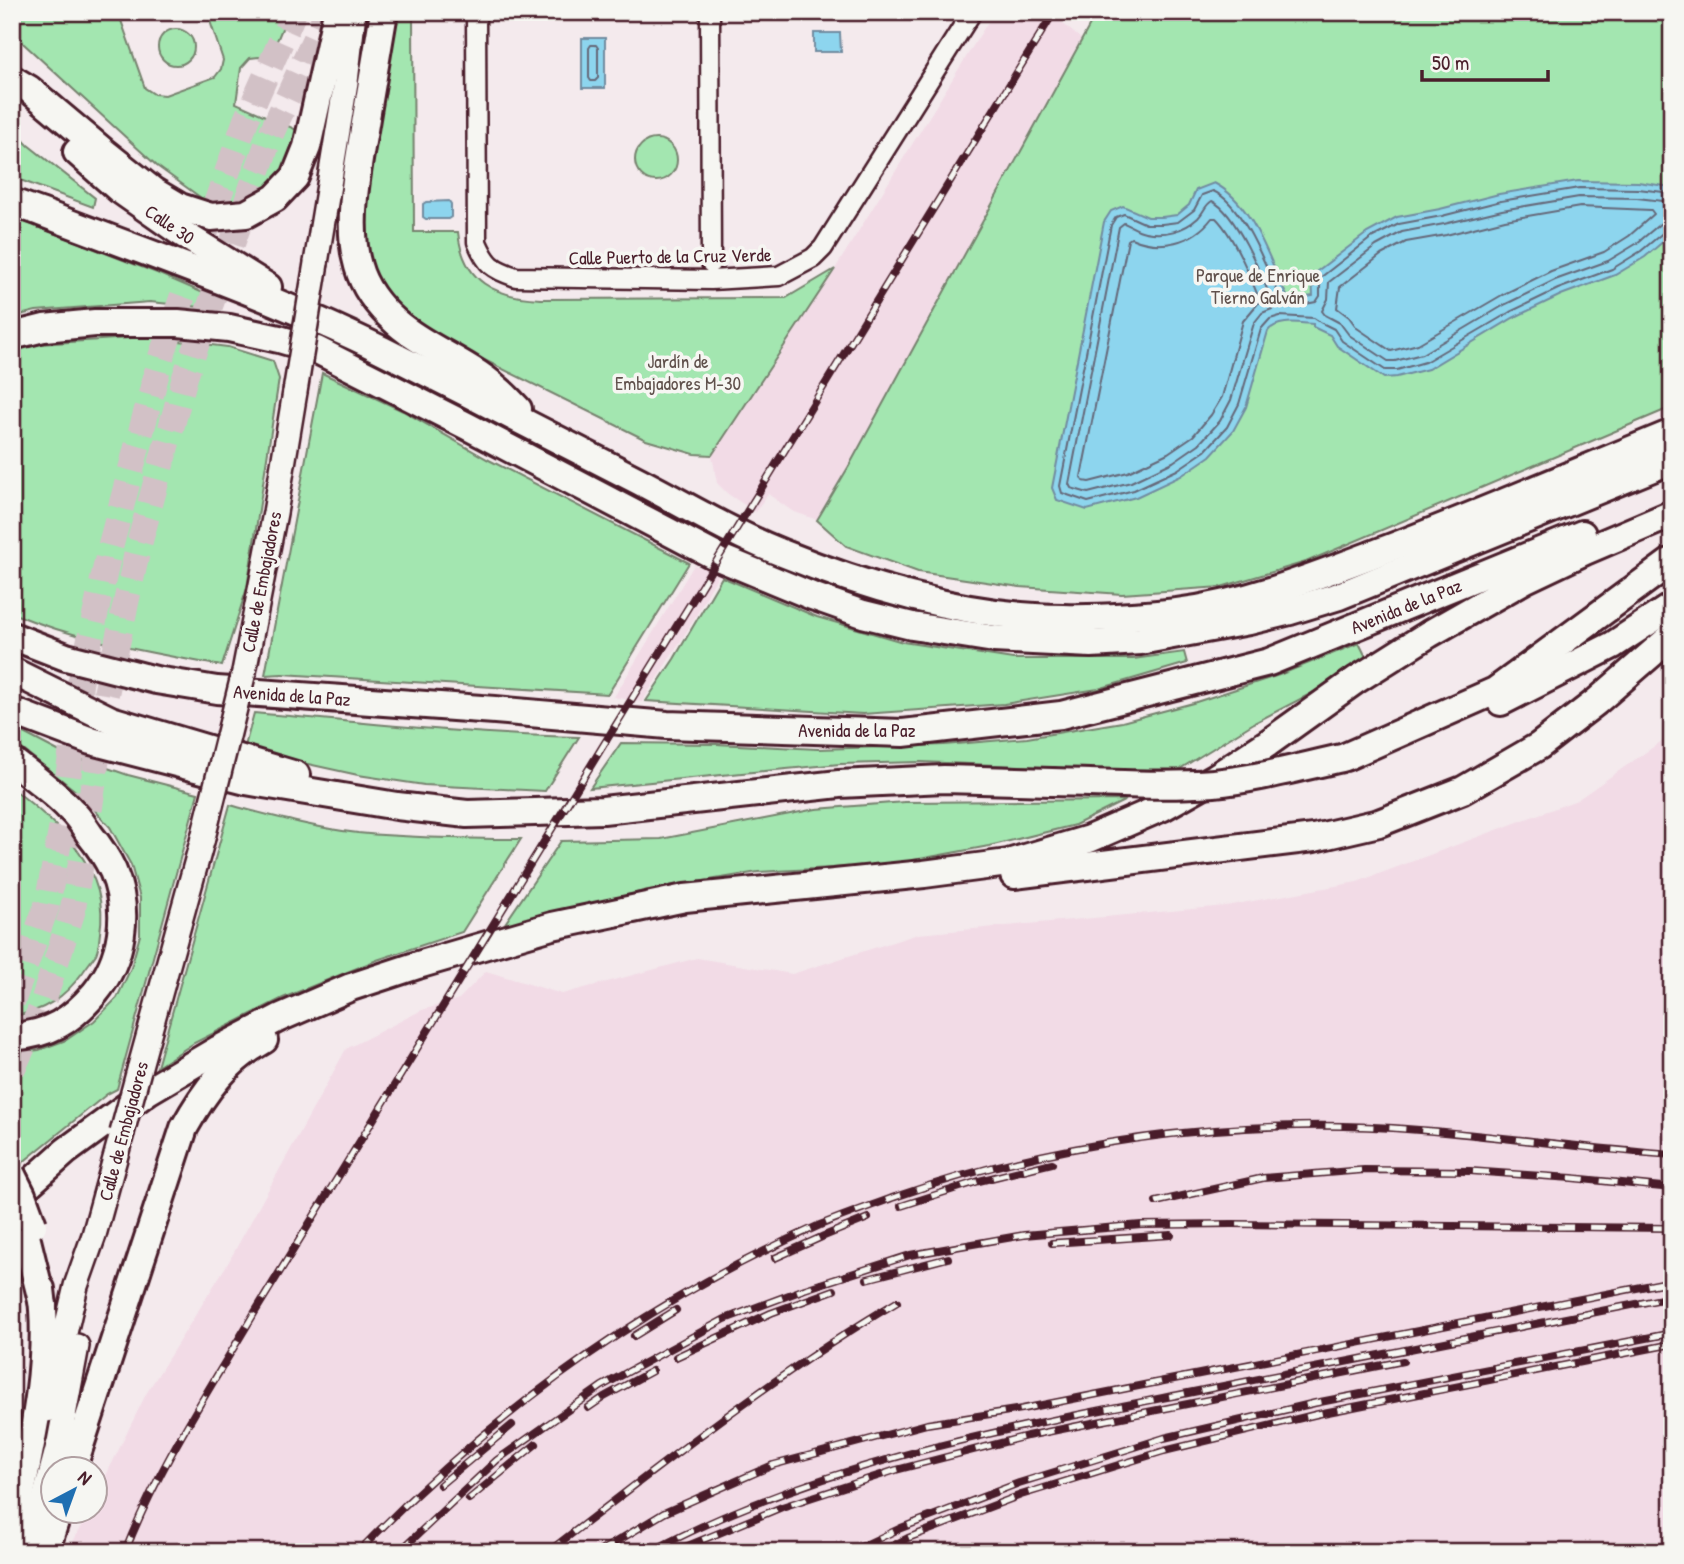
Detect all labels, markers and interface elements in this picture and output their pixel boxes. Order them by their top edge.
scale bar [1422,38,1548,82]
text: 50 m [1432,48,1469,77]
street label: Calle 30 [140,198,200,250]
street label: Calle Puerto de la Cruz Verde [568,241,772,271]
park label: Parque de Enrique Tierno Galván [1196,262,1320,310]
park label: Jardín de Embajadores M-30 [615,348,741,396]
street label: Calle de Embajadores [235,509,287,655]
street label: Avenida de la Paz [1347,572,1465,640]
street label: Avenida de la Paz [233,678,351,712]
street label: Avenida de la Paz [798,717,916,743]
street label: Calle de Embajadores [92,1059,154,1203]
north arrow [38,1456,108,1526]
text: N [73,1464,97,1490]

